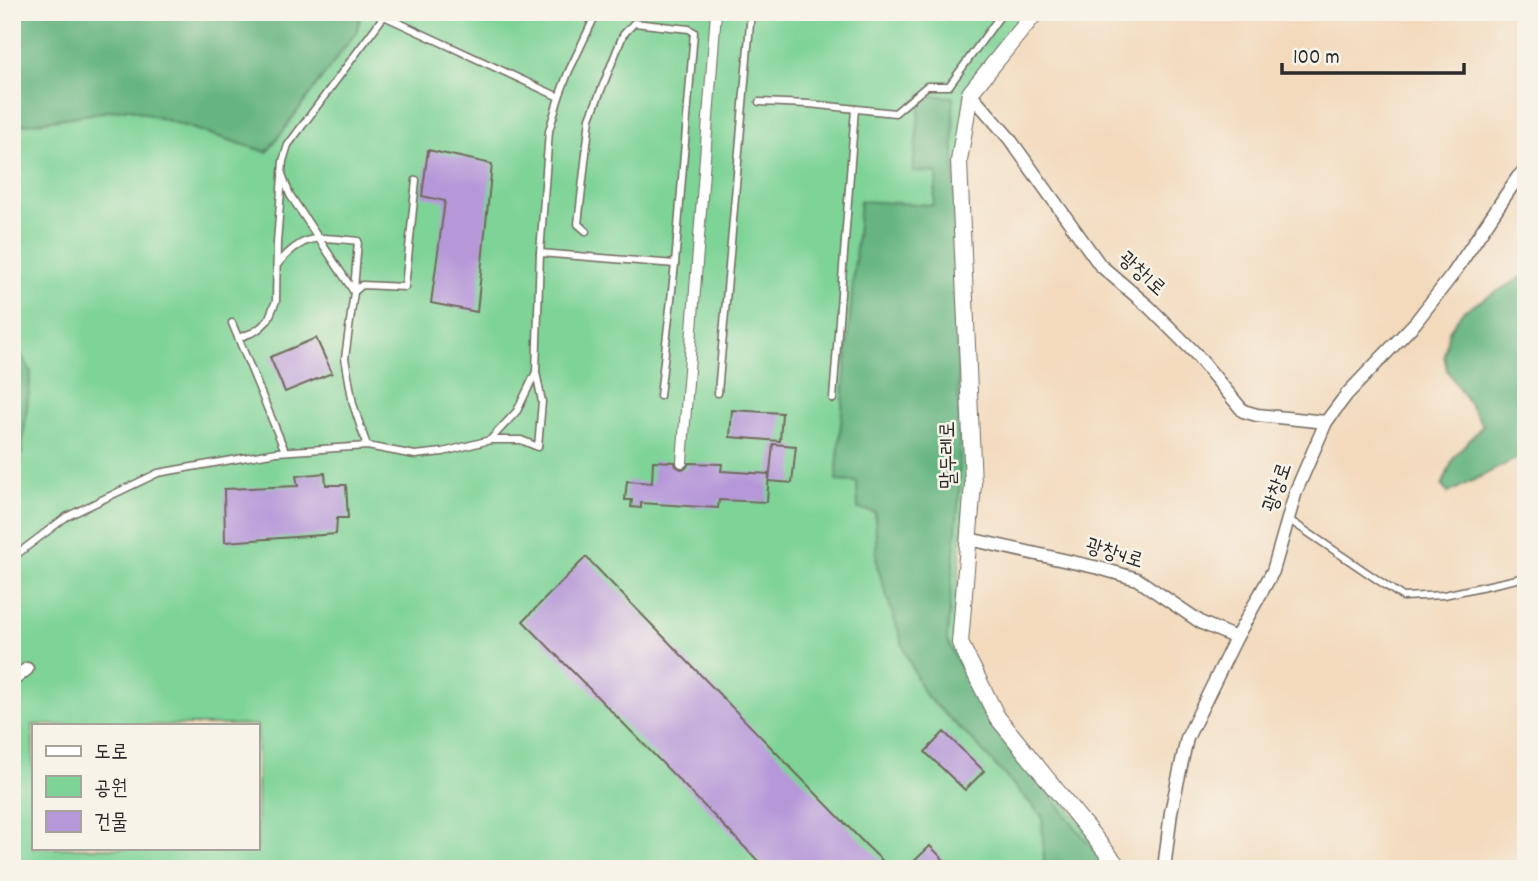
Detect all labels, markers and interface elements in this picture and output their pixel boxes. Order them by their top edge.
scale bar [1282,32,1464,76]
text: 100 m [1293,44,1340,74]
street label: 광창1로 [1110,245,1172,305]
street label: 말두레로 [934,421,966,489]
street label: 광창로 [1257,459,1301,517]
street label: 광창4로 [1081,532,1147,578]
legend [32,724,259,850]
text: 도로 [94,739,128,769]
text: 공원 [94,775,128,805]
text: 건물 [94,809,128,839]

